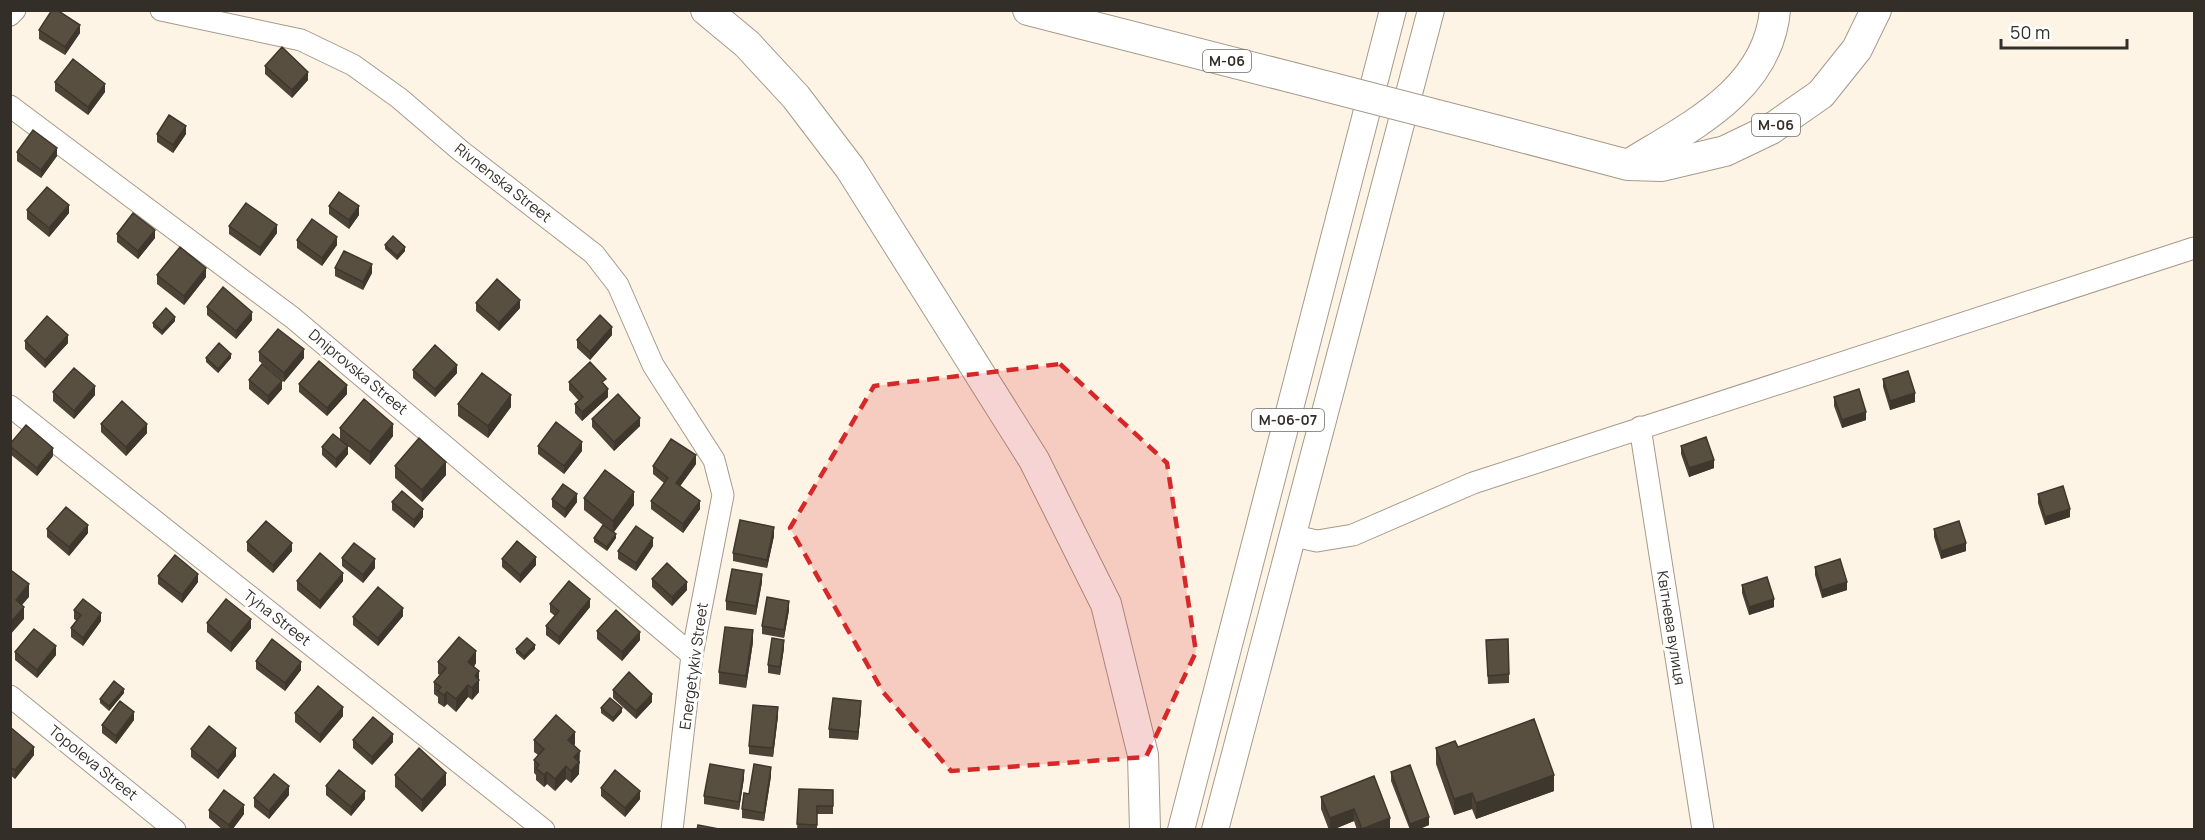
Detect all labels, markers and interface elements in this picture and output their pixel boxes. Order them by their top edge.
scale bar [2001,12,2127,50]
text: 50 m [2010,20,2050,44]
road number: М-06 [1203,50,1251,72]
road number: М-06 [1752,114,1800,136]
street label: Rivnenska Street [451,138,556,227]
street label: Dniprovska Street [304,324,412,419]
road number: М-06-07 [1252,409,1324,431]
street label: Квітнева вулиця [1652,569,1691,687]
street label: Tyha Street [239,585,315,651]
street label: Energetykiv Street [674,601,713,731]
street label: Topoleva Street [44,720,142,805]

